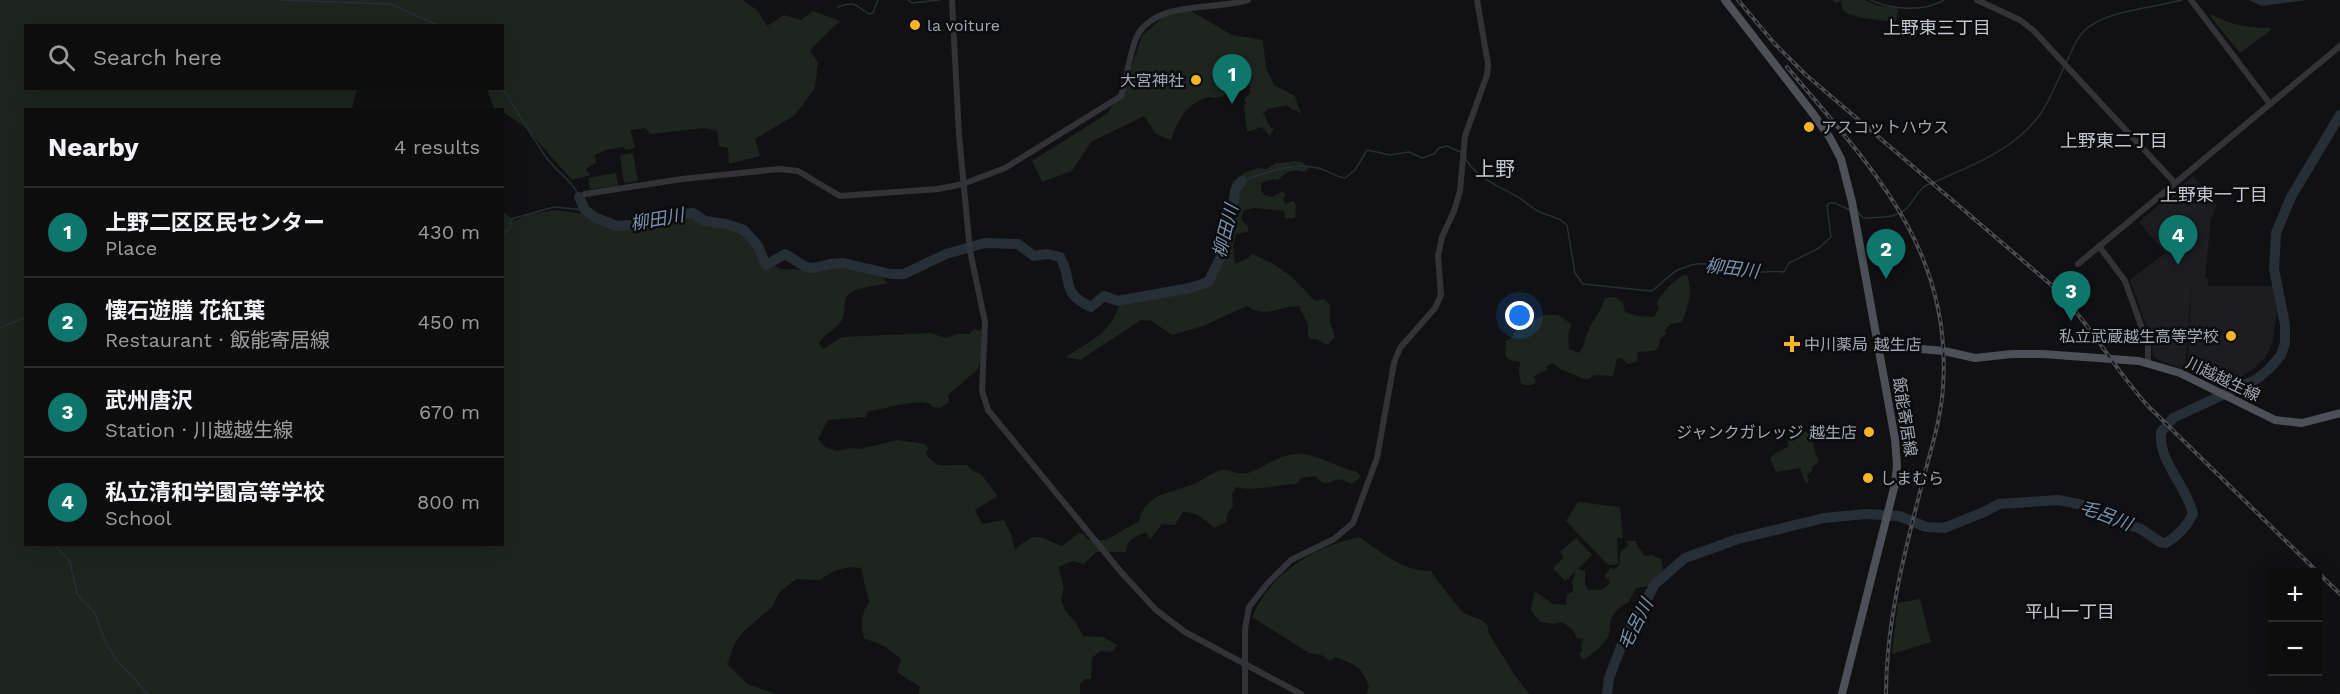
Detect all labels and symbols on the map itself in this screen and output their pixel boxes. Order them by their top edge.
place label: la voiture [927,16,1000,35]
district label: 上野東三丁目 [1883,17,1991,38]
marker: la voiture [908,18,922,32]
pin: 1 [1212,54,1252,104]
place label: 大宮神社 [1120,71,1184,90]
marker: 大宮神社 [1189,73,1203,87]
place label: アスコットハウス [1821,118,1949,137]
marker: アスコットハウス [1802,120,1816,134]
district label: 上野東二丁目 [2060,130,2168,151]
district label: 上野 [1475,157,1515,181]
district label: 上野東一丁目 [2160,184,2268,205]
water label: 柳田川 [1208,200,1242,260]
water label: 柳田川 [629,204,687,234]
pin: 4 [2158,216,2198,265]
pin: 2 [1866,230,1906,279]
water label: 柳田川 [1704,254,1762,282]
pin: 3 [2052,272,2090,321]
your location [1505,301,1534,330]
place label: 私立武蔵越生高等学校 [2059,327,2219,346]
marker: 私立武蔵越生高等学校 [2224,329,2238,343]
place label: 中川薬局 越生店 [1804,335,1921,354]
marker: 中川薬局 越生店 [1785,337,1799,351]
street label: 川越越生線 [2183,353,2263,405]
street label: 飯能寄居線 [1889,376,1921,458]
place label: ジャンクガレッジ 越生店 [1676,423,1857,442]
marker: ジャンクガレッジ 越生店 [1862,425,1876,439]
place label: しまむら [1880,469,1944,488]
marker: しまむら [1861,471,1875,485]
water label: 毛呂川 [2077,496,2137,535]
water label: 毛呂川 [1613,593,1658,653]
district label: 平山一丁目 [2025,601,2115,622]

